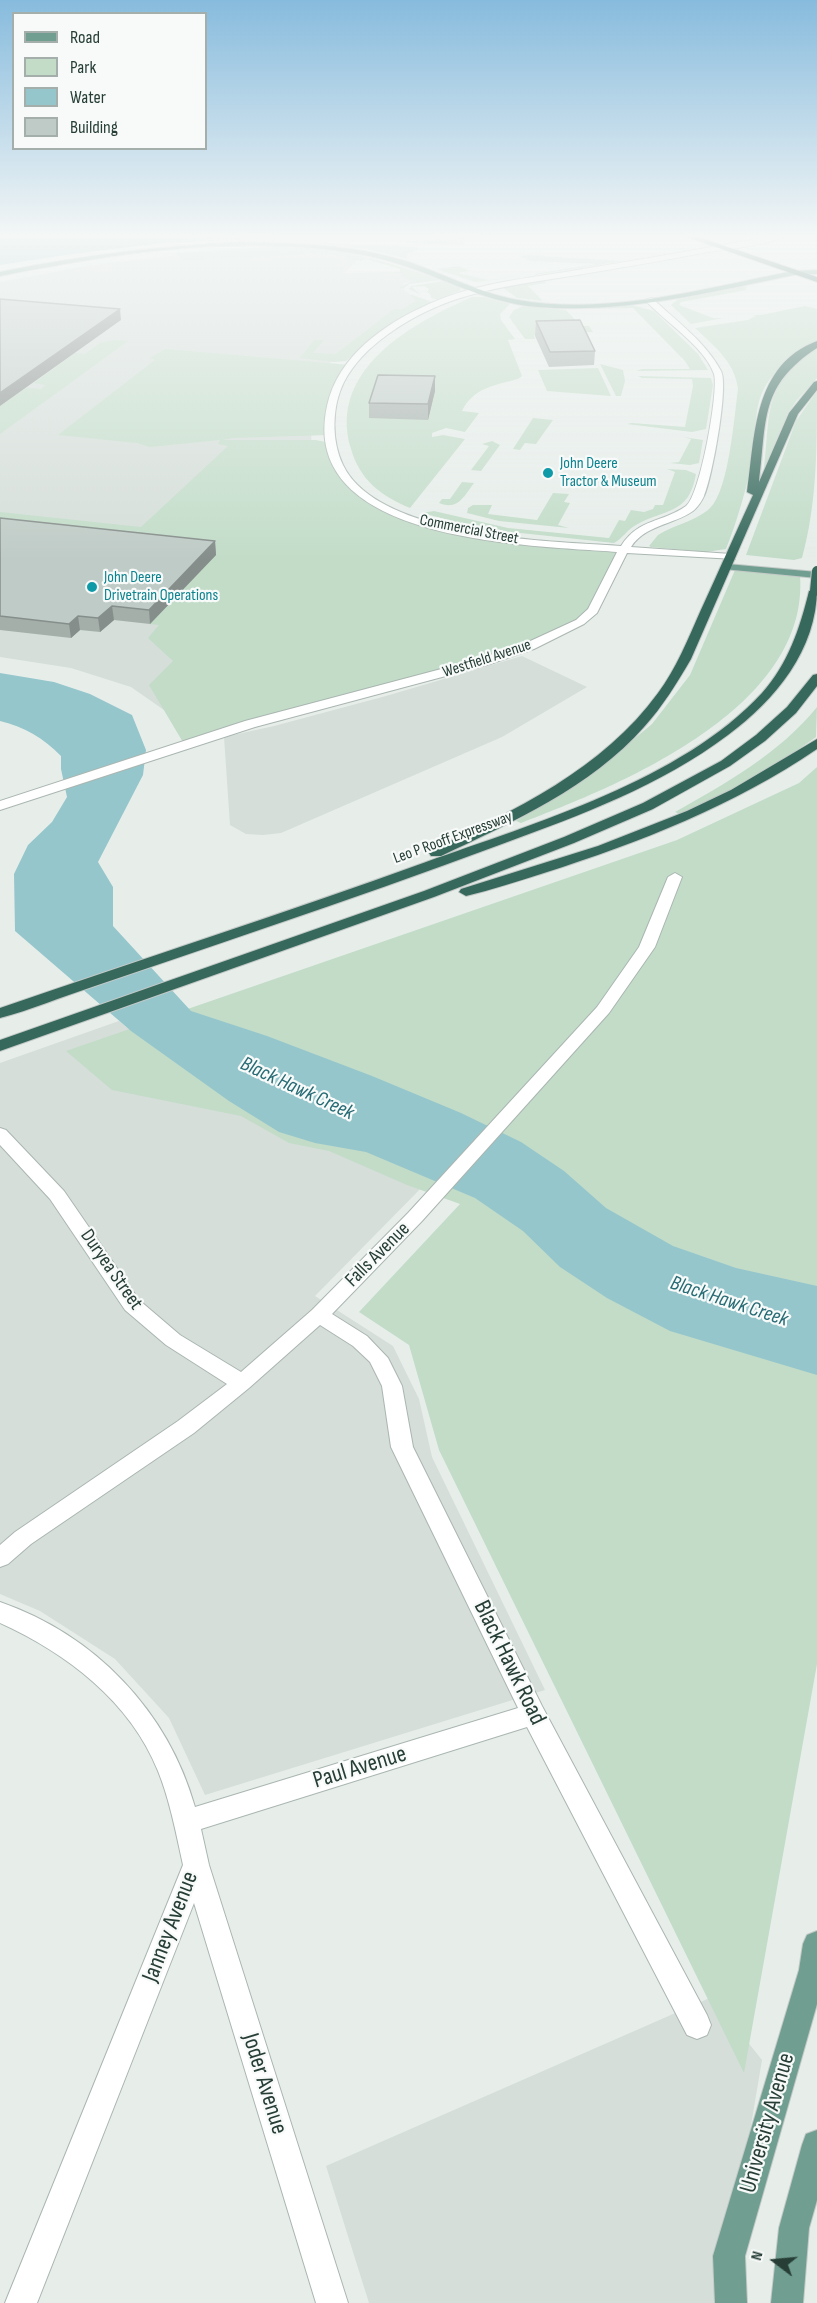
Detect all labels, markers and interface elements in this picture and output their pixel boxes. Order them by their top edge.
legend [12,12,207,150]
text: Road [70,27,100,48]
text: Park [70,57,96,78]
text: Water [70,87,106,108]
text: Building [70,117,118,138]
place label: John Deere Tractor & Museum [560,454,657,492]
marker: John Deere Tractor & Museum [541,466,555,480]
street label: Commercial Street [418,511,520,549]
place label: John Deere Drivetrain Operations [104,568,218,606]
marker: John Deere Drivetrain Operations [85,580,99,594]
street label: Westfield Avenue [440,636,534,682]
street label: Leo P Rooff Expressway [391,808,515,868]
water label: Black Hawk Creek [236,1052,358,1126]
street label: Falls Avenue [341,1218,415,1292]
street label: Duryea Street [75,1225,147,1315]
water label: Black Hawk Creek [667,1271,791,1333]
street label: Black Hawk Road [467,1596,551,1730]
street label: Paul Avenue [310,1740,410,1796]
street label: Janney Avenue [137,1868,205,1986]
street label: Joder Avenue [235,2030,293,2138]
street label: University Avenue [734,2050,802,2196]
north arrow [745,2231,805,2291]
text: N [747,2249,768,2263]

